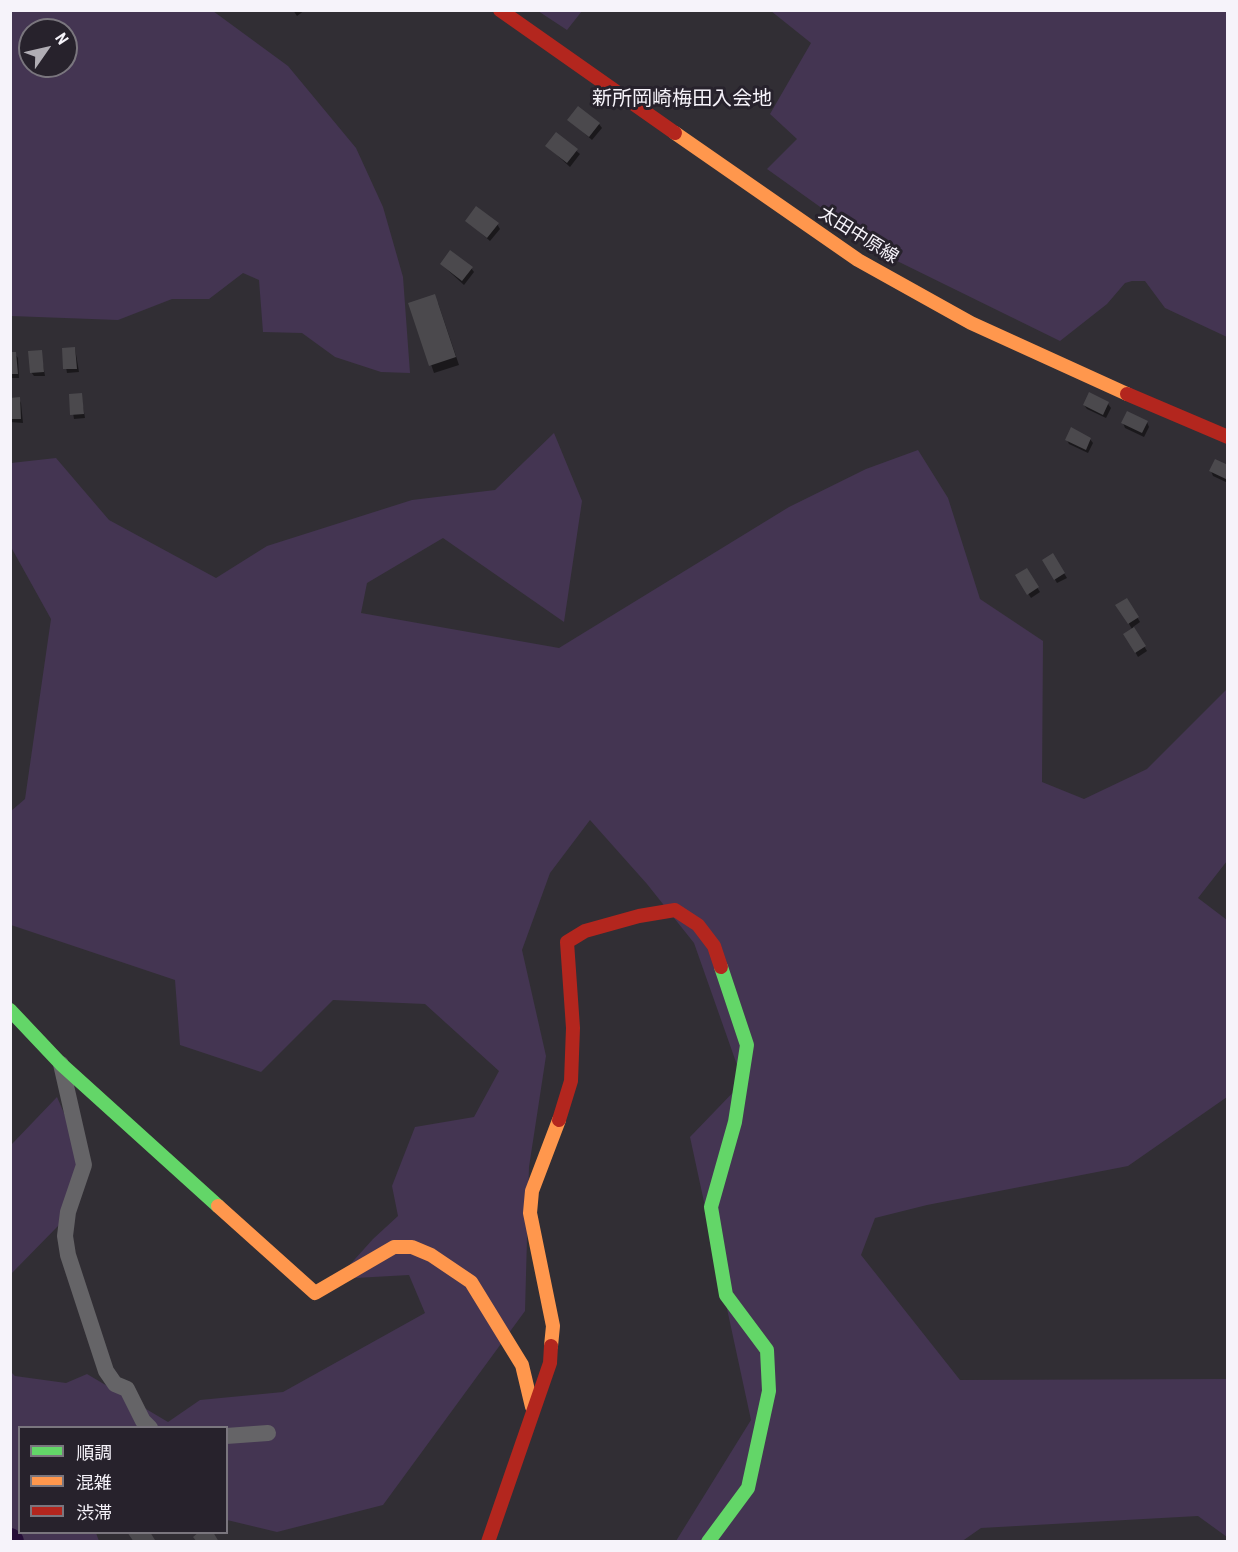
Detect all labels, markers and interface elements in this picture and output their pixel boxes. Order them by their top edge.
north arrow [18,18,78,78]
text: N [51,29,72,48]
district label: 新所岡崎梅田入会地 [592,88,772,112]
street label: 太田中原線 [814,203,902,269]
legend [18,1426,228,1534]
text: 順調 [76,1442,112,1463]
text: 混雑 [76,1472,112,1493]
text: 渋滞 [76,1502,112,1523]

